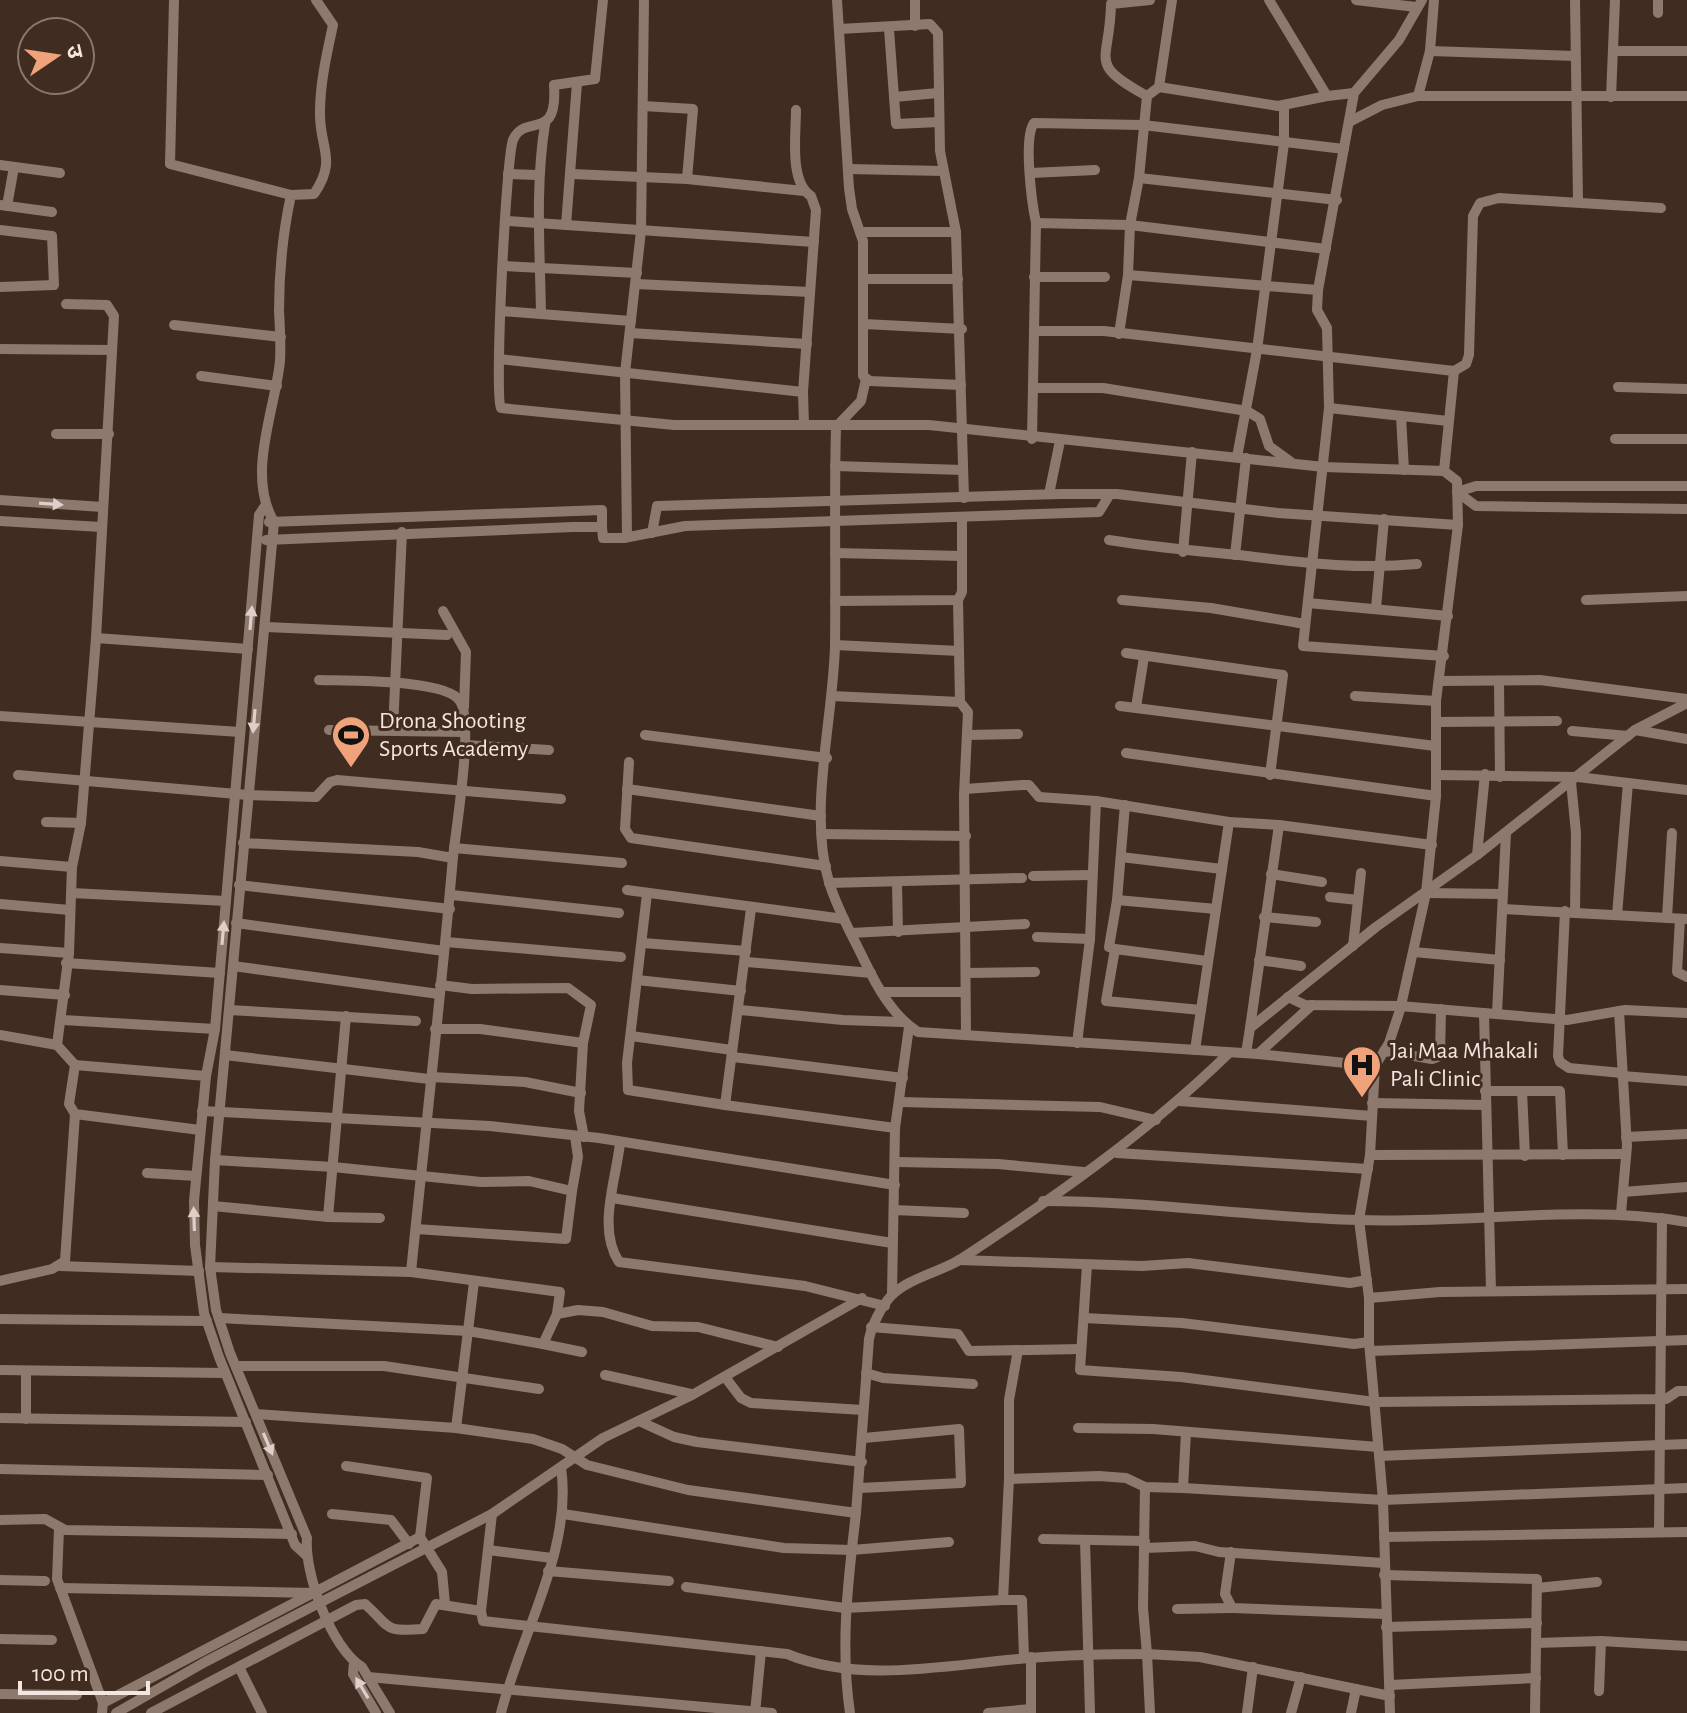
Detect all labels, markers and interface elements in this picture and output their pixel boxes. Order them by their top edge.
north arrow [16,16,96,96]
text: उ [62,43,87,62]
one-way arrow [39,498,64,511]
one-way arrow [245,605,258,630]
one-way arrow [247,709,260,734]
place label: Drona Shooting Sports Academy [379,709,528,761]
sports icon: Drona Shooting Sports Academy [330,714,372,769]
one-way arrow [217,920,230,945]
place label: Jai Maa Mhakali Pali Clinic [1390,1039,1538,1091]
hospital icon: Jai Maa Mhakali Pali Clinic [1341,1044,1383,1099]
one-way arrow [188,1206,201,1231]
one-way arrow [262,1432,275,1456]
scale bar [20,1645,148,1695]
text: 100 m [32,1662,89,1686]
one-way arrow [355,1677,369,1700]

